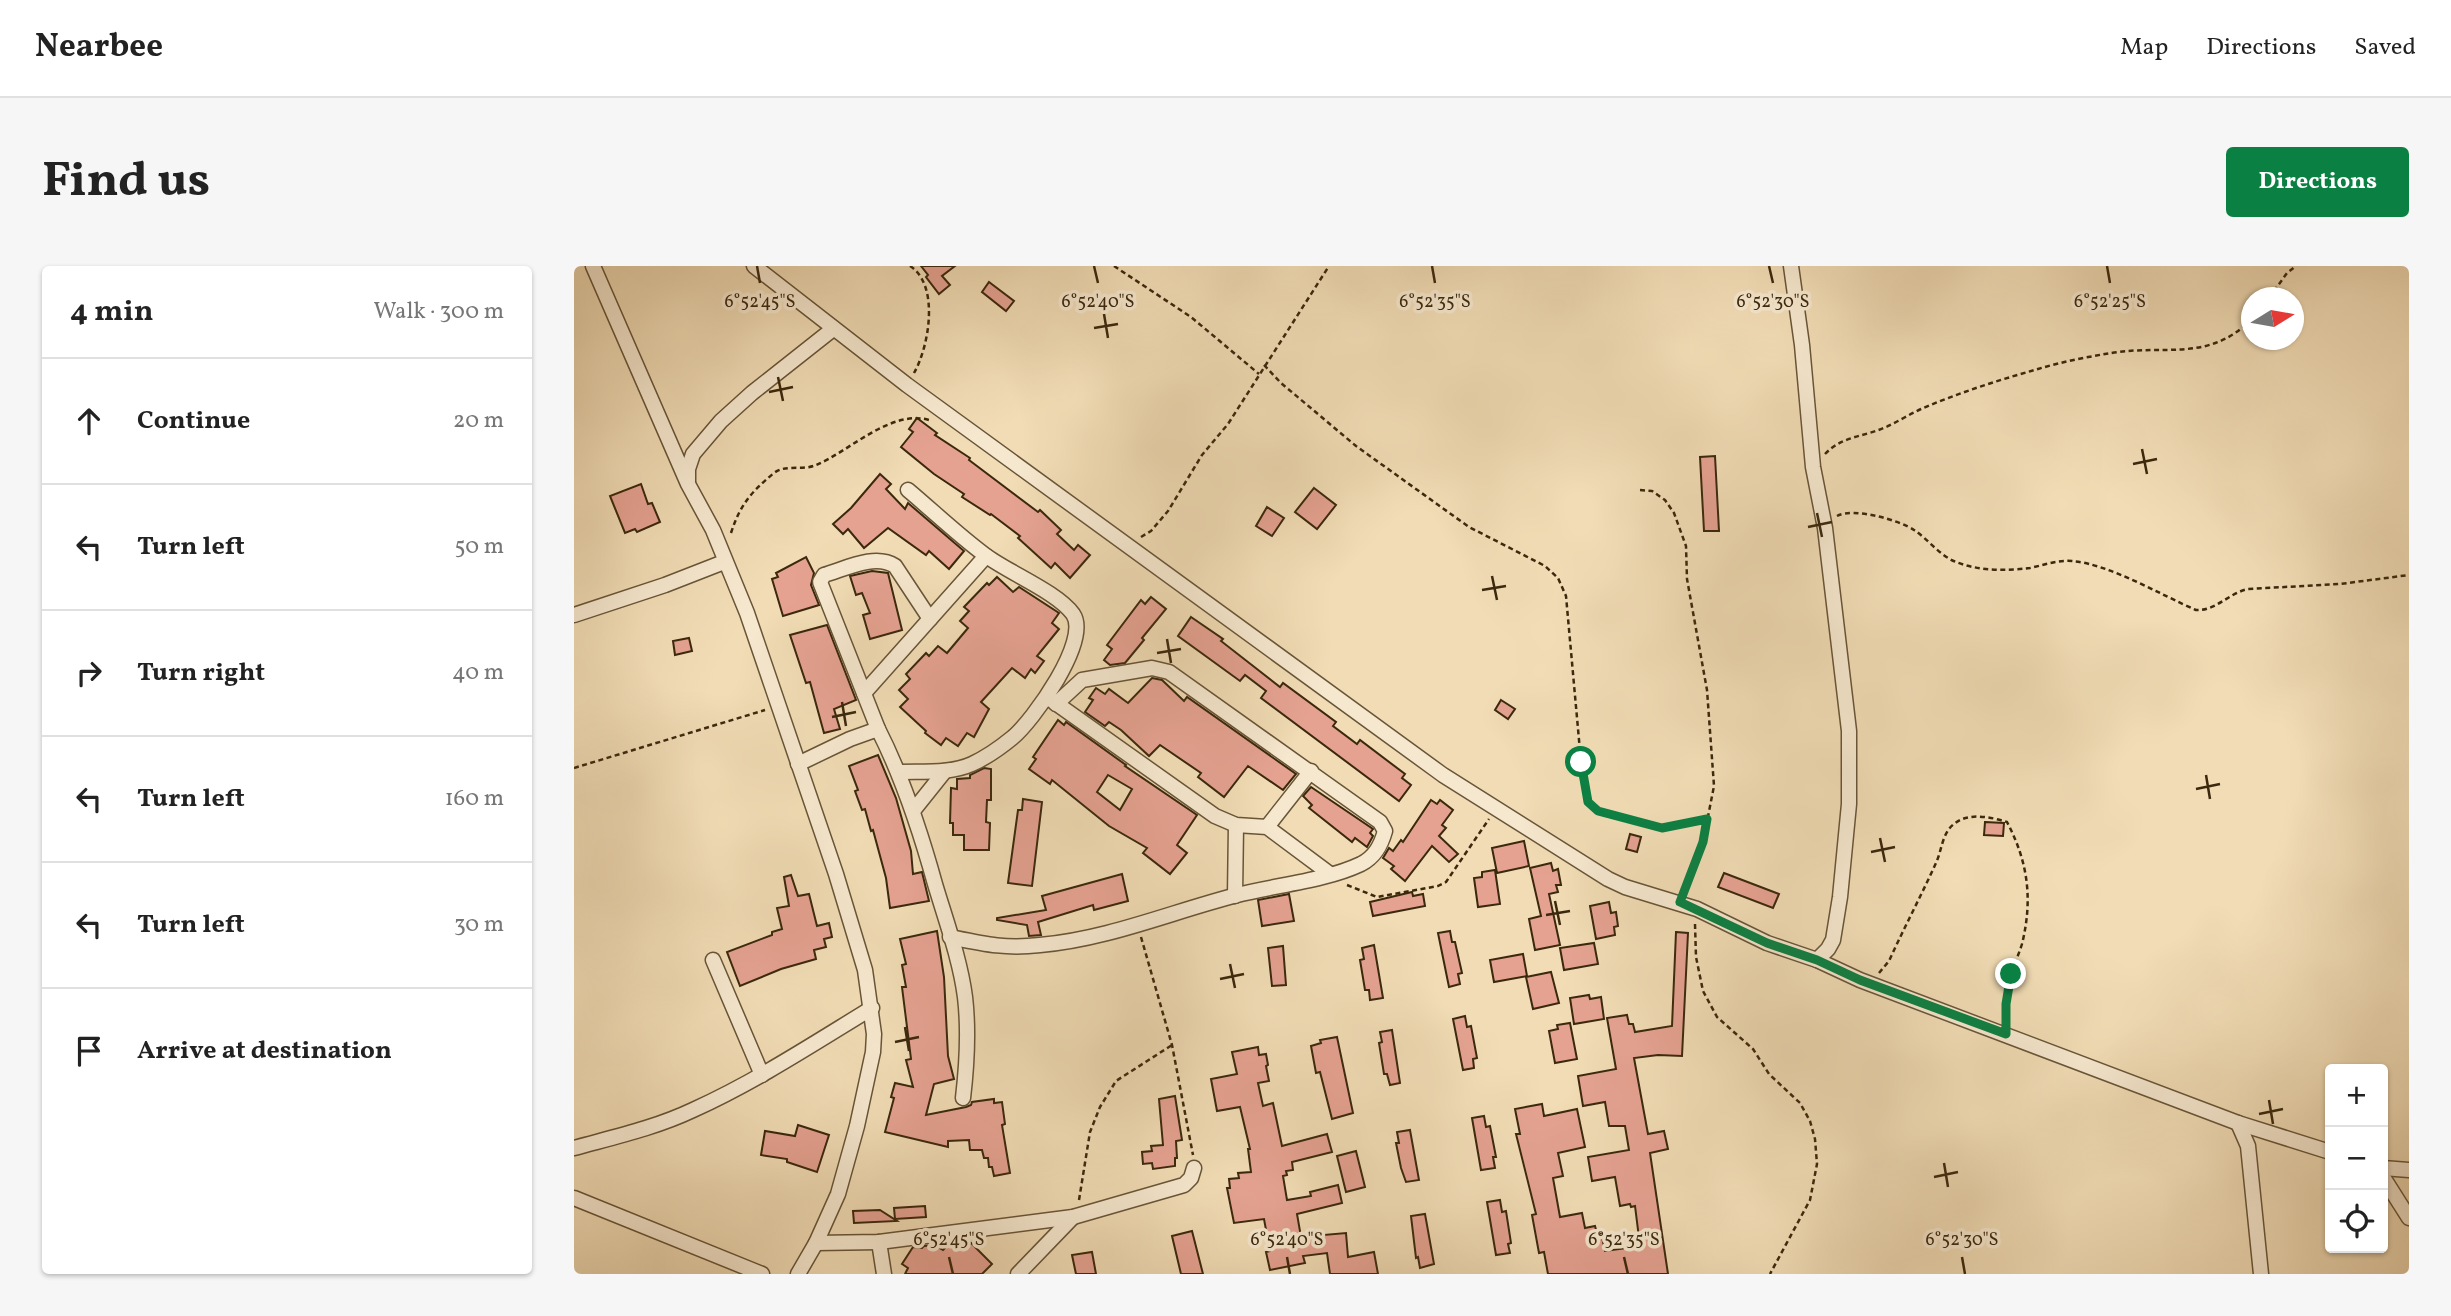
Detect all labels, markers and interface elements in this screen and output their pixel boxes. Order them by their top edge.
text: Nearbee [35,25,163,71]
text: Map [2120,31,2168,65]
text: Directions [2206,31,2316,65]
text: Saved [2354,31,2416,65]
button: Directions [2226,147,2409,217]
text: Find us [42,148,210,217]
north arrow [2241,287,2304,350]
text: 6°52'45"S [724,290,796,315]
text: 6°52'40"S [1061,290,1135,315]
text: 6°52'35"S [1399,290,1471,315]
text: 6°52'30"S [1737,290,1810,315]
text: 6°52'25"S [2074,290,2146,315]
text: 4 min [70,291,154,333]
text: Walk · 300 m [374,296,504,328]
icon: ahead [70,402,108,440]
text: Continue [137,403,250,439]
text: 20 m [453,405,504,437]
icon: left [70,528,108,566]
text: Turn left [137,529,245,565]
text: 50 m [455,531,504,563]
icon: right [70,654,108,692]
text: Turn right [137,655,265,691]
text: 40 m [452,657,504,689]
route start [1565,746,1596,777]
icon: left [70,780,108,818]
text: Turn left [137,781,245,817]
text: 160 m [445,783,504,815]
icon: left [70,906,108,944]
text: Turn left [137,907,245,943]
text: 30 m [454,909,504,941]
route end [1995,958,2026,989]
icon: arrive [70,1032,108,1070]
text: Arrive at destination [137,1033,392,1069]
map controls [2325,1064,2388,1253]
button: + [2325,1064,2388,1127]
button: − [2325,1127,2388,1190]
button: locate [2325,1190,2388,1253]
text: 6°52'45"S [913,1228,985,1253]
text: 6°52'40"S [1250,1228,1324,1253]
text: 6°52'35"S [1588,1228,1660,1253]
text: 6°52'30"S [1926,1228,1999,1253]

